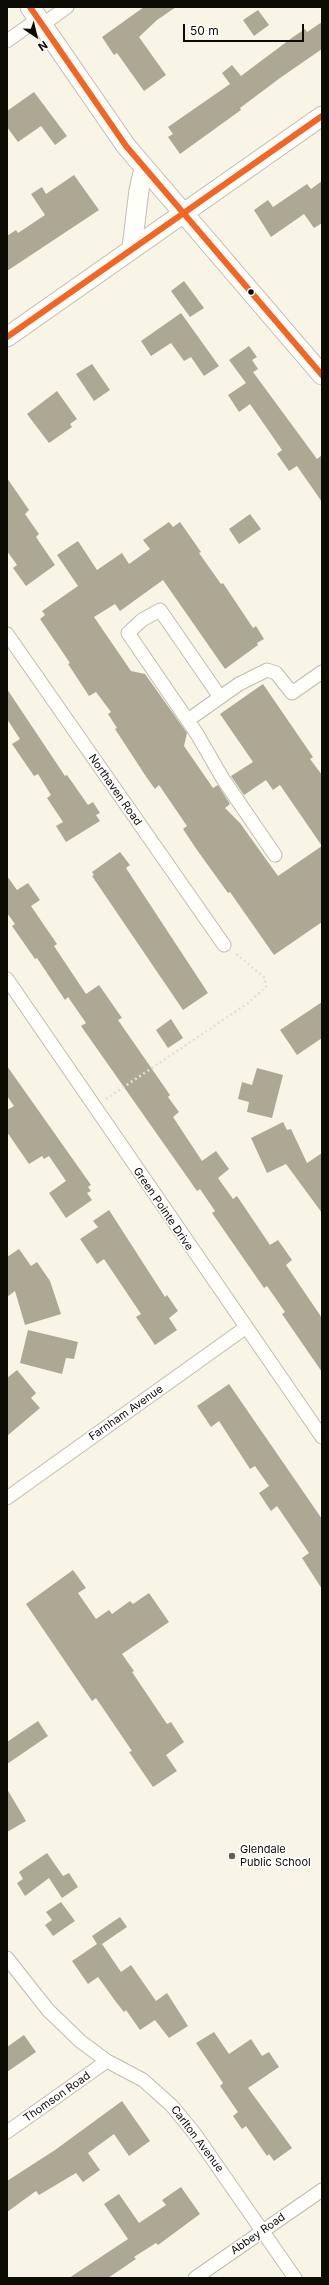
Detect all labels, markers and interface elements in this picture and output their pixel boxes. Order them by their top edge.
north arrow [16,16,56,56]
scale bar [185,16,306,42]
text: 50 m [190,23,219,38]
text: N [35,38,50,54]
unlabelled marker [246,287,256,297]
street label: Northaven Road [86,752,144,828]
street label: Green Pointe Drive [130,1165,196,1253]
street label: Farnham Avenue [86,1383,166,1443]
place label: Glendale Public School [240,1843,311,1869]
marker: Glendale Public School [227,1851,237,1861]
street label: Thomson Road [21,2069,93,2125]
street label: Carlton Avenue [168,2103,226,2175]
street label: Abbey Road [228,2211,288,2257]

